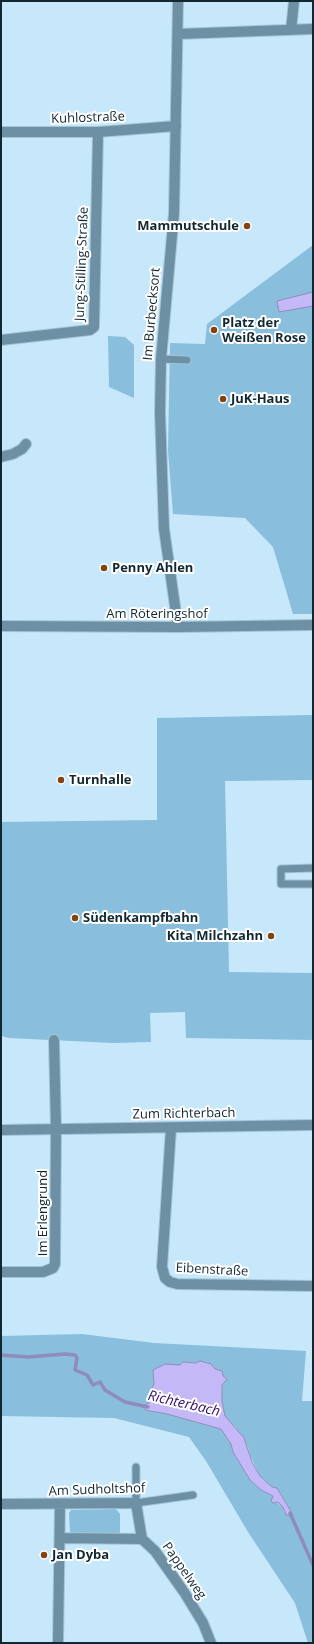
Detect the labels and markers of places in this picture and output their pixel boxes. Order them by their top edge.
place label: Mammutschule [137,218,239,234]
marker: Mammutschule [242,221,252,231]
place label: Platz der Weißen Rose [222,315,306,346]
marker: Platz der Weißen Rose [209,325,219,335]
place label: JuK-Haus [231,391,289,407]
marker: JuK-Haus [218,394,228,404]
place label: Penny Ahlen [112,560,193,576]
marker: Penny Ahlen [99,563,109,573]
place label: Turnhalle [69,772,132,788]
marker: Turnhalle [56,775,66,785]
place label: Südenkampfbahn [83,910,198,926]
marker: Südenkampfbahn [70,913,80,923]
place label: Kita Milchzahn [167,928,263,944]
marker: Kita Milchzahn [266,931,276,941]
place label: Jan Dyba [52,1547,109,1563]
marker: Jan Dyba [39,1550,49,1560]

